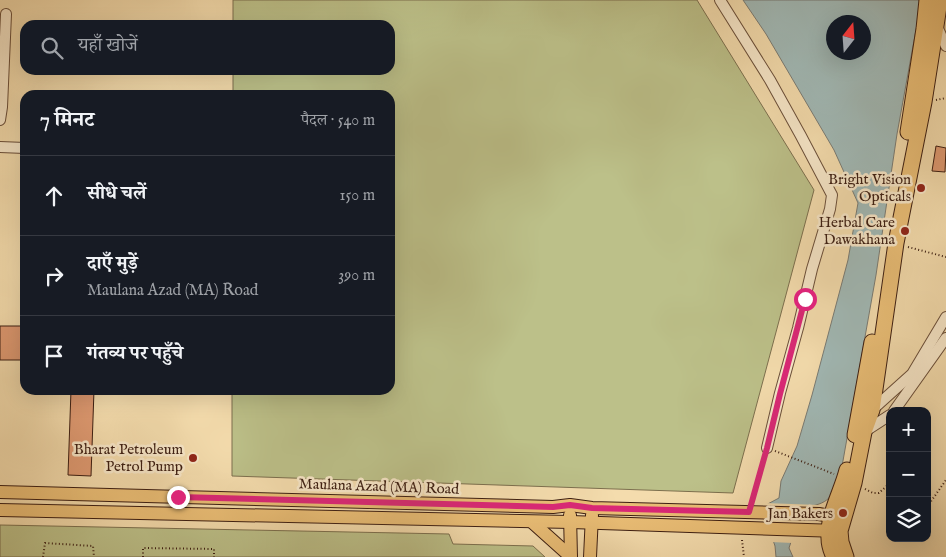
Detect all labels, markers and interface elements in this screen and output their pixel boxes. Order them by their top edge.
north arrow [826,15,871,60]
search box [20,20,395,75]
icon: search [38,34,66,62]
text: यहाँ खोजें [78,34,138,58]
text: 7 मिनट [40,107,94,134]
text: पैदल · 540 m [301,111,375,131]
place label: Bright Vision Opticals [828,170,911,206]
icon: ahead [40,182,68,210]
text: सीधे चलें [87,182,146,206]
marker: Bright Vision Opticals [915,182,927,194]
text: 150 m [340,186,375,206]
place label: Herbal Care Dawakhana [818,213,896,249]
marker: Herbal Care Dawakhana [899,225,911,237]
text: दाएँ मुड़ें [87,252,138,276]
icon: right [40,262,68,290]
text: 390 m [338,266,375,286]
text: Maulana Azad (MA) Road [87,281,258,301]
route start [794,288,817,311]
icon: arrive [40,342,68,370]
text: गंतव्य पर पहुँचे [87,342,183,366]
map controls [886,407,931,542]
button: + [886,407,931,452]
place label: Bharat Petroleum Petrol Pump [74,440,183,476]
marker: Bharat Petroleum Petrol Pump [187,452,199,464]
button: − [886,452,931,497]
street label: Maulana Azad (MA) Road [298,474,461,499]
route end [167,486,190,509]
button: layers [886,497,931,542]
place label: Jan Bakers [766,504,833,523]
marker: Jan Bakers [837,507,849,519]

